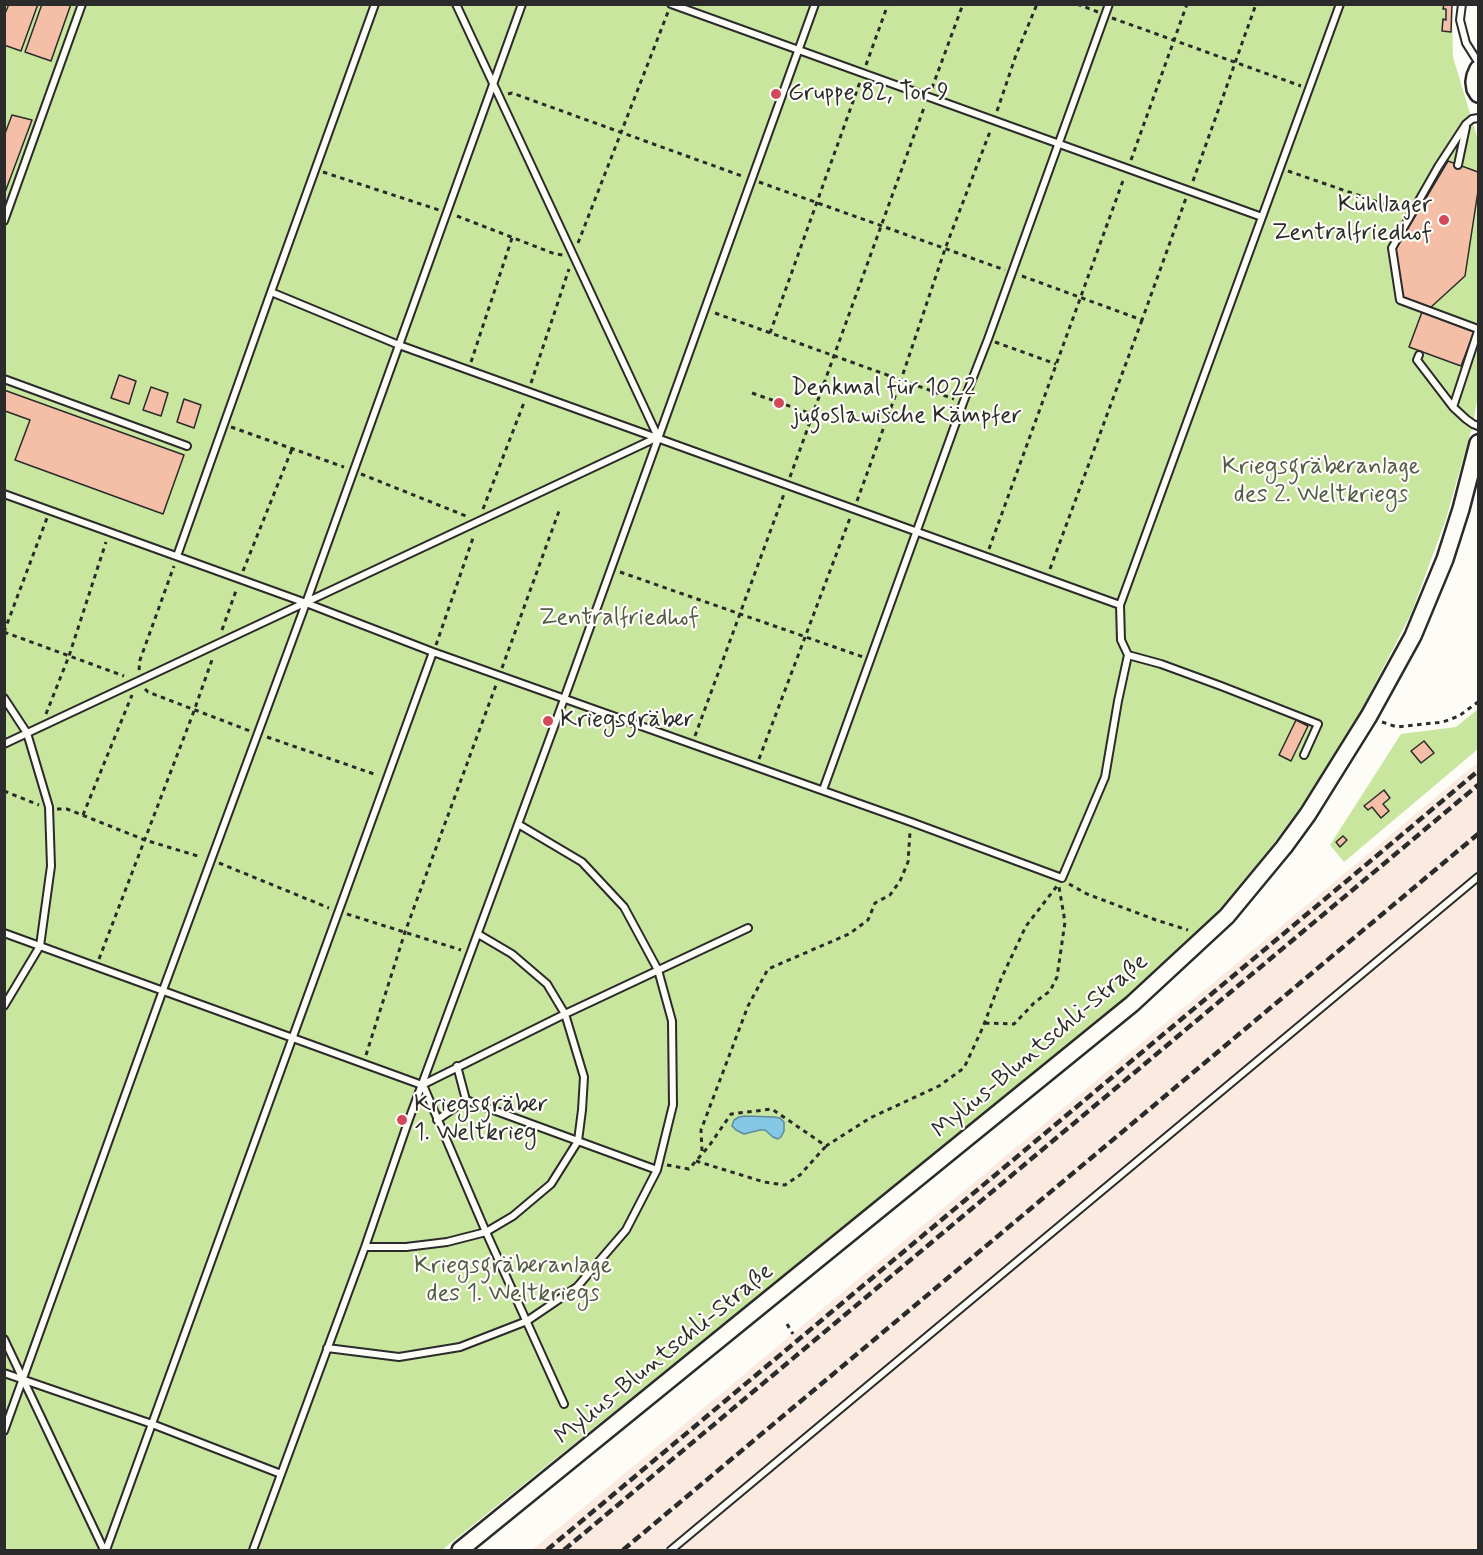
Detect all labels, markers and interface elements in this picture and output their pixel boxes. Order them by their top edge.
place label: Gruppe 82, Tor 9 [788,80,949,108]
marker: Gruppe 82, Tor 9 [769,87,783,101]
place label: Kühllager Zentralfriedhof [1272,192,1432,248]
marker: Kühllager Zentralfriedhof [1437,213,1451,227]
place label: Denkmal für 1022 jugoslawische Kämpfer [791,375,1022,431]
marker: Denkmal für 1022 jugoslawische Kämpfer [772,396,786,410]
park label: Kriegsgräberanlage des 2. Weltkriegs [1222,454,1420,510]
park label: Zentralfriedhof [539,605,699,633]
place label: Kriegsgräber [560,707,694,735]
marker: Kriegsgräber [541,714,555,728]
street label: Mylius-Bluntschli-Straße [927,948,1155,1146]
place label: Kriegsgräber 1. Weltkrieg [414,1092,548,1148]
marker: Kriegsgräber 1. Weltkrieg [395,1113,409,1127]
park label: Kriegsgräberanlage des 1. Weltkriegs [414,1253,612,1309]
street label: Mylius-Bluntschli-Straße [550,1258,780,1452]

